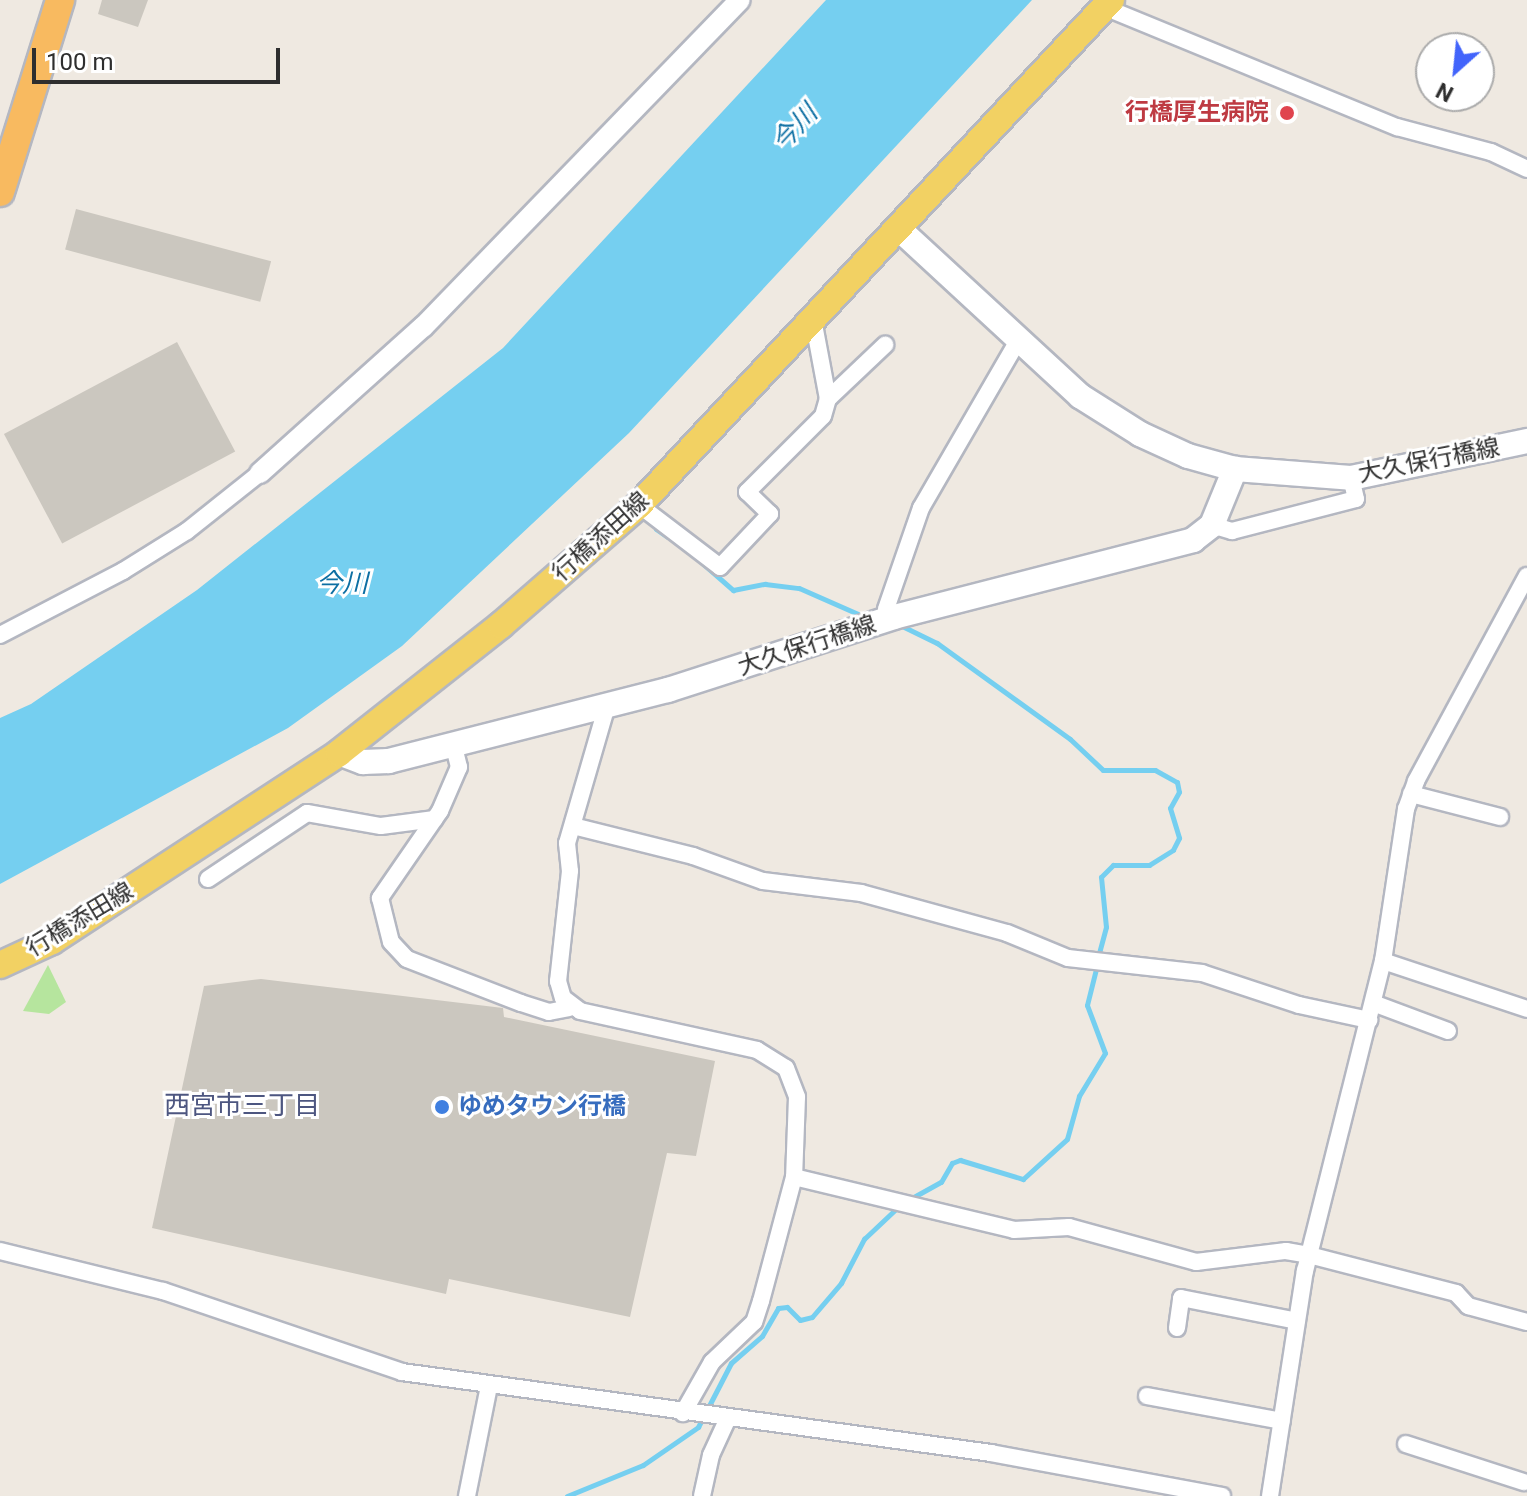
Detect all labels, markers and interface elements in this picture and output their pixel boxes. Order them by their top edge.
scale bar [36,32,284,82]
north arrow [1415,32,1495,112]
text: 100 m [46,48,113,76]
text: N [1432,77,1457,107]
water label: 今川 [766,98,824,158]
place label: 行橋厚生病院 [1125,99,1269,127]
marker: 行橋厚生病院 [1276,102,1298,124]
street label: 大久保行橋線 [1356,433,1502,489]
street label: 行橋添田線 [547,486,655,588]
water label: 今川 [316,568,368,600]
street label: 大久保行橋線 [734,610,880,682]
street label: 行橋添田線 [21,877,139,963]
district label: 西宮市三丁目 [164,1090,320,1122]
place label: ゆめタウン行橋 [458,1093,626,1121]
marker: ゆめタウン行橋 [433,1098,451,1116]

